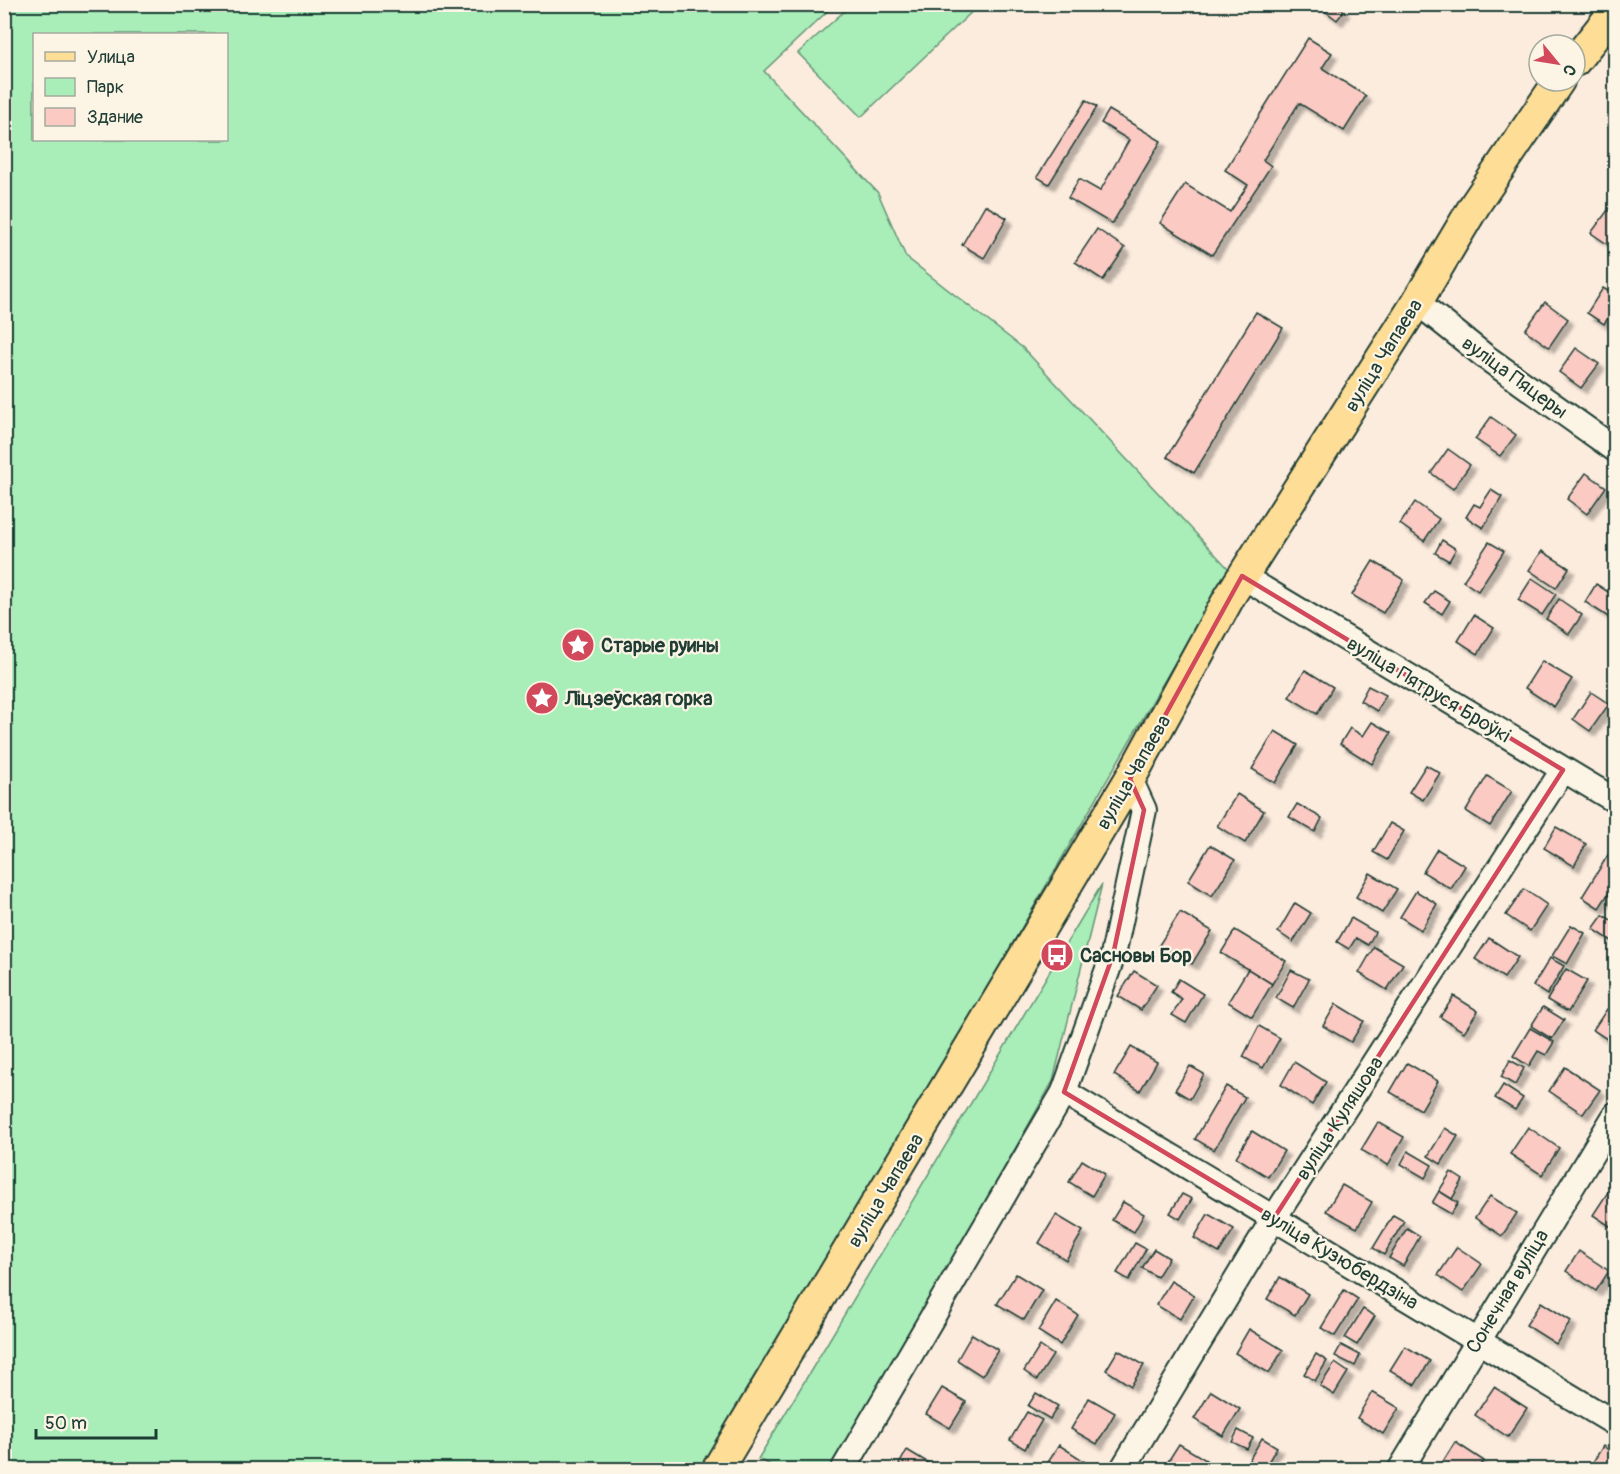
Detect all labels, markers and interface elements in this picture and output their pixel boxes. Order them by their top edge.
legend [33,33,228,141]
north arrow [1527,33,1587,93]
text: Улица [87,46,135,69]
text: С [1558,61,1580,79]
text: Парк [87,76,124,99]
text: Здание [87,106,143,129]
street label: вуліца Чапаева [1339,294,1428,416]
street label: вуліца Пяцеры [1457,331,1573,424]
place icon: Старые руины [560,627,596,663]
street label: вуліца Пятруся Броўкі [1342,631,1515,748]
place label: Старые руины [601,633,719,658]
place icon: Ліцэеўская горка [524,680,560,716]
place label: Ліцэеўская горка [564,686,712,711]
street label: вуліца Чапаева [1091,710,1176,834]
bus stop icon: Сасновы Бор [1039,937,1075,973]
place label: Сасновы Бор [1080,943,1192,968]
street label: вуліца Куляшова [1290,1052,1389,1185]
street label: вуліца Чапаева [842,1129,929,1252]
street label: вуліца Кузюбердзіна [1257,1202,1423,1315]
street label: Сонечная вуліца [1461,1225,1554,1358]
scale bar [36,1402,156,1440]
text: 50 m [45,1412,87,1435]

